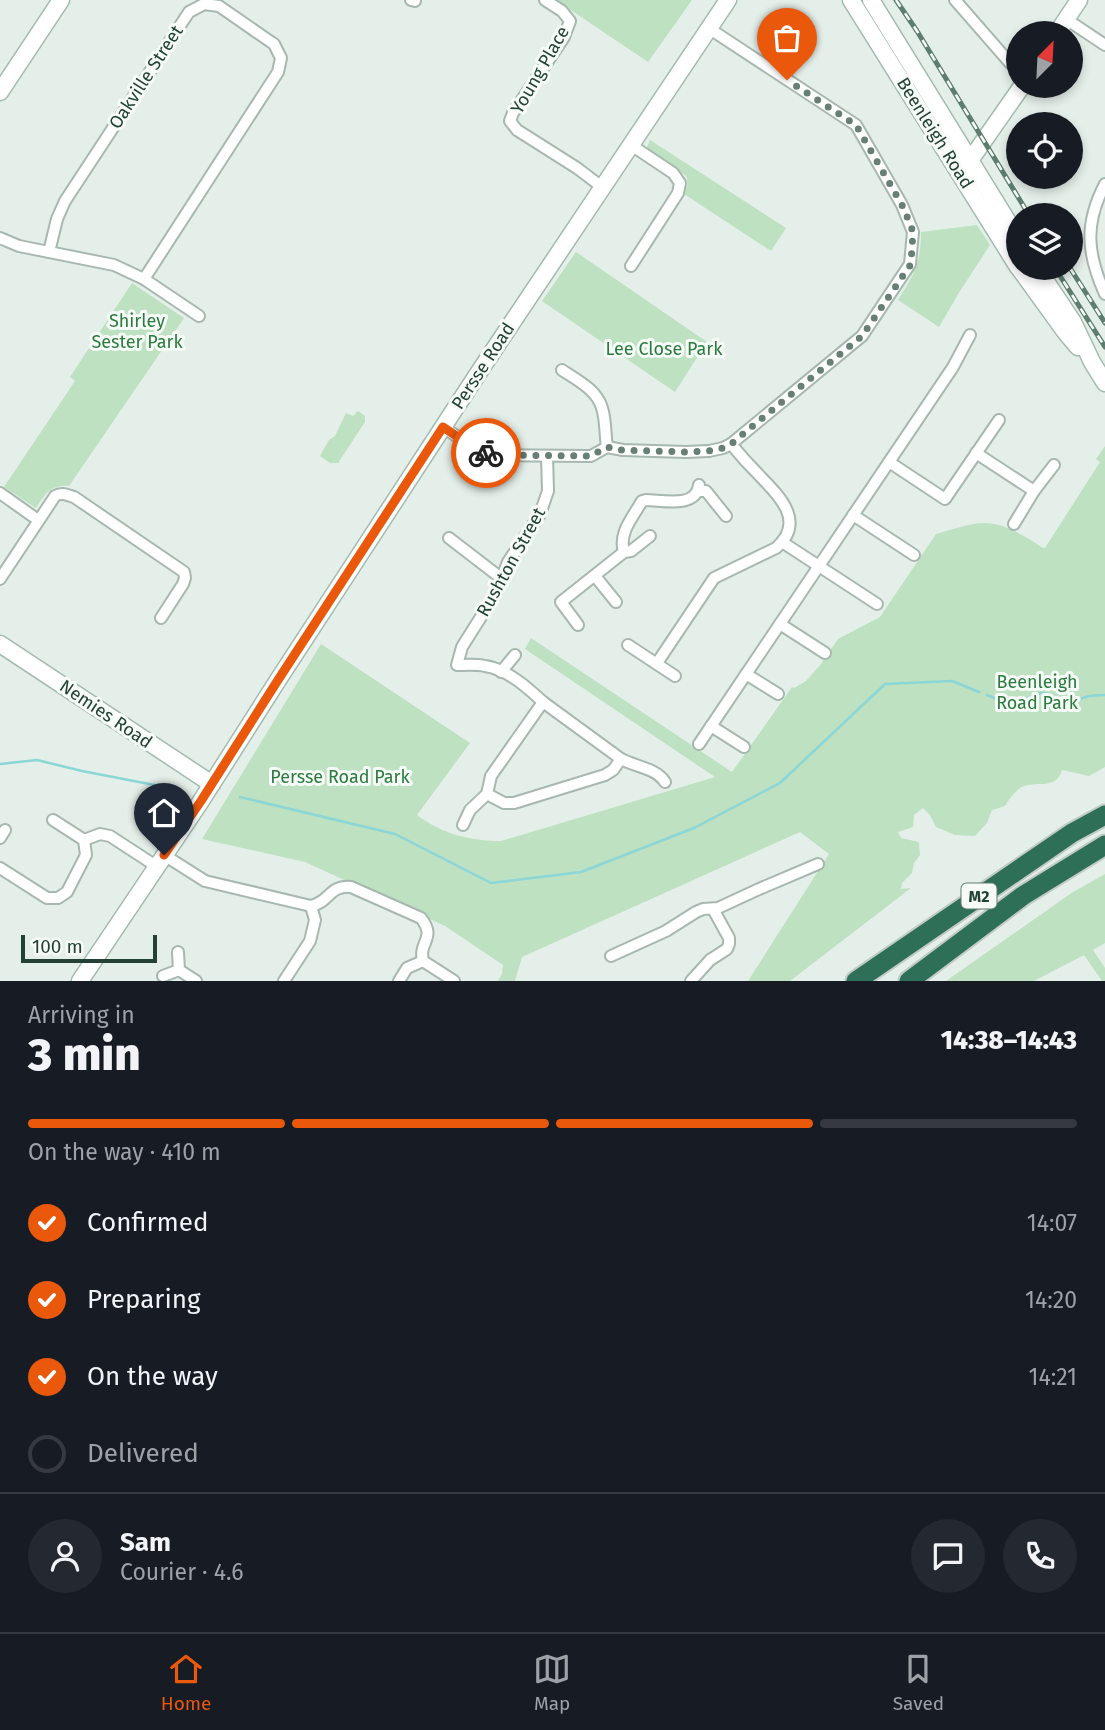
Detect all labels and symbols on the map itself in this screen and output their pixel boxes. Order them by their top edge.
pin [757,8,817,80]
street label: Oakville Street [104,21,188,133]
north arrow [1006,21,1083,98]
street label: Young Place [506,22,574,118]
street label: Beenleigh Road [892,73,978,193]
park label: Shirley Sester Park [91,310,183,353]
street label: Persse Road [447,318,519,414]
park label: Lee Close Park [606,338,723,360]
courier [451,418,521,488]
street label: Rushton Street [472,503,550,620]
park label: Beenleigh Road Park [996,671,1079,714]
street label: Nemies Road [55,675,157,753]
park label: Persse Road Park [270,766,410,788]
pin [134,783,194,855]
road number: M2 [962,884,996,908]
scale bar [21,932,158,964]

